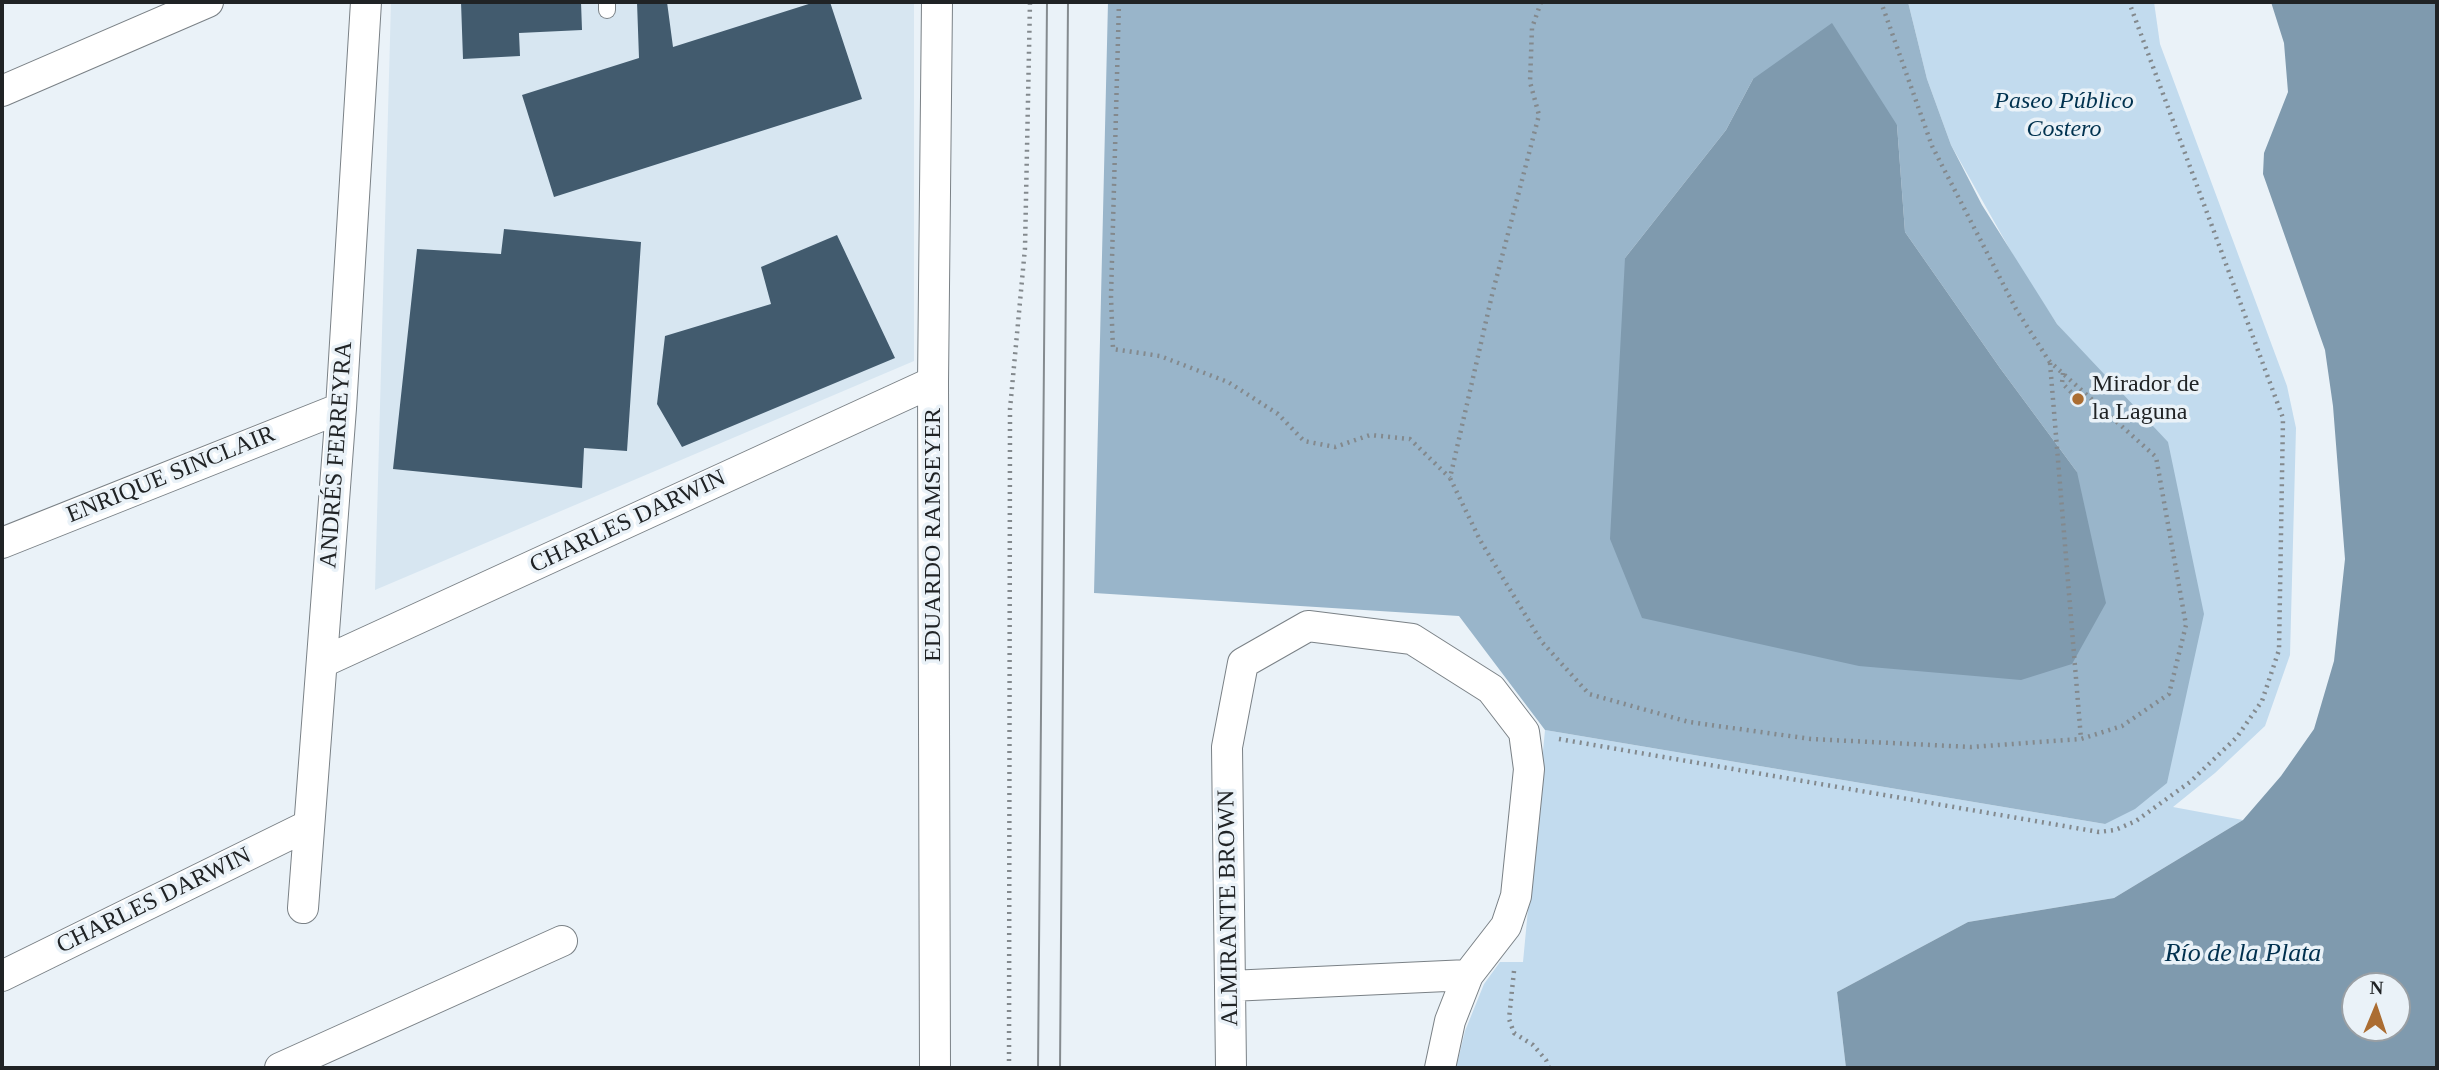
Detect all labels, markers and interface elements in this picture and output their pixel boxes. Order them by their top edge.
park label: Paseo Público Costero [1994,88,2134,144]
street label: ANDRÉS FERREYRA [315,341,359,569]
place label: Mirador de la Laguna [2092,371,2199,427]
marker: Mirador de la Laguna [2070,391,2086,407]
street label: EDUARDO RAMSEYER [920,408,948,662]
street label: ENRIQUE SINCLAIR [63,420,279,530]
street label: CHARLES DARWIN [526,464,730,580]
street label: ALMIRANTE BROWN [1213,789,1245,1027]
street label: CHARLES DARWIN [52,841,256,961]
water label: Río de la Plata [2165,938,2321,970]
north arrow [2341,972,2411,1042]
text: N [2369,977,2384,998]

